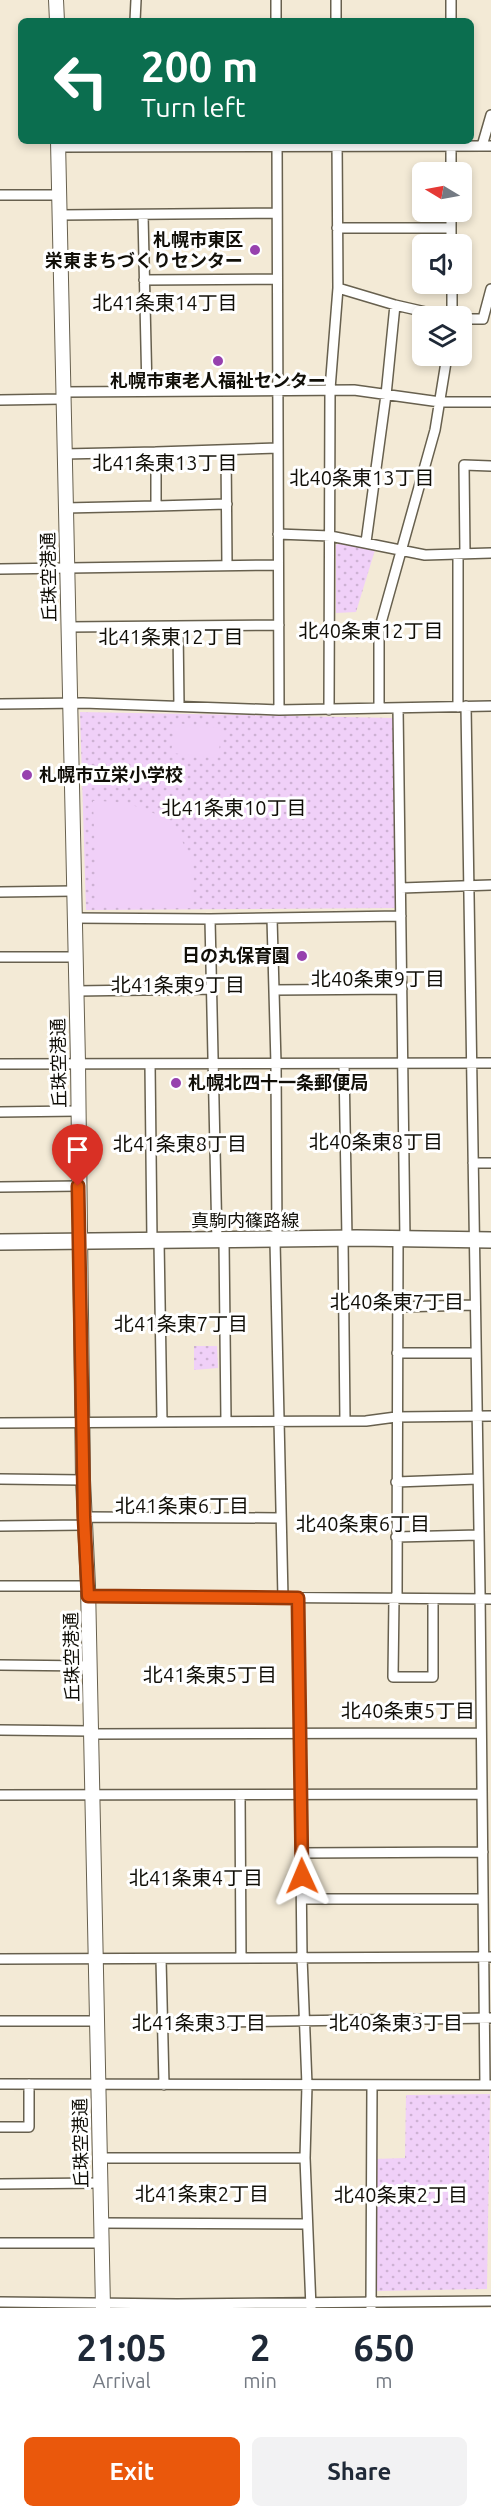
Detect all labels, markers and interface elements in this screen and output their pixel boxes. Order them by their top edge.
icon: left [42,42,120,120]
text: 200 m [141,43,258,90]
text: Turn left [141,92,245,122]
north arrow [412,162,472,222]
map controls [412,162,472,366]
place label: 札幌市東区 栄東まちづくりセンター [45,229,243,270]
button: sound [412,234,472,294]
marker: 札幌市東区 栄東まちづくりセンター [248,243,262,257]
district label: 北41条東14丁目 [92,291,238,314]
button: layers [412,306,472,366]
marker: 札幌市東老人福祉センター [211,354,225,368]
place label: 札幌市東老人福祉センター [110,370,326,390]
district label: 北41条東13丁目 [92,451,238,474]
district label: 北40条東13丁目 [289,466,435,489]
street label: 丘珠空港通 [37,532,59,622]
district label: 北40条東12丁目 [298,619,444,642]
district label: 北41条東12丁目 [98,625,244,648]
place label: 札幌市立栄小学校 [39,764,183,784]
marker: 札幌市立栄小学校 [20,768,34,782]
district label: 北41条東10丁目 [161,796,307,819]
place label: 日の丸保育園 [182,945,290,965]
marker: 日の丸保育園 [295,949,309,963]
district label: 北40条東9丁目 [311,967,445,990]
district label: 北41条東9丁目 [111,973,245,996]
street label: 丘珠空港通 [47,1018,69,1108]
place label: 札幌北四十一条郵便局 [188,1072,368,1092]
marker: 札幌北四十一条郵便局 [169,1076,183,1090]
pin [52,1124,103,1186]
district label: 北40条東8丁目 [309,1130,443,1153]
district label: 北41条東8丁目 [113,1132,247,1155]
icon: arrive [61,1133,94,1166]
street label: 真駒内篠路線 [191,1210,299,1230]
district label: 北40条東7丁目 [330,1290,464,1313]
district label: 北41条東7丁目 [114,1312,248,1335]
district label: 北41条東6丁目 [115,1494,249,1517]
district label: 北40条東6丁目 [296,1512,430,1535]
street label: 丘珠空港通 [60,1612,82,1702]
district label: 北41条東5丁目 [143,1663,277,1686]
district label: 北40条東5丁目 [341,1699,475,1722]
position arrow [270,1844,334,1908]
district label: 北41条東4丁目 [129,1866,263,1889]
district label: 北41条東3丁目 [132,2011,266,2034]
district label: 北40条東3丁目 [329,2011,463,2034]
street label: 丘珠空港通 [69,2098,91,2188]
district label: 北41条東2丁目 [135,2182,269,2205]
district label: 北40条東2丁目 [334,2183,468,2206]
text: 21:05 [77,2327,167,2368]
text: 2 [250,2327,270,2368]
text: 650 [353,2327,414,2368]
text: Arrival [93,2369,151,2392]
text: min [243,2369,277,2392]
text: m [375,2369,393,2392]
button: Exit [24,2437,240,2506]
button: Share [252,2437,467,2506]

